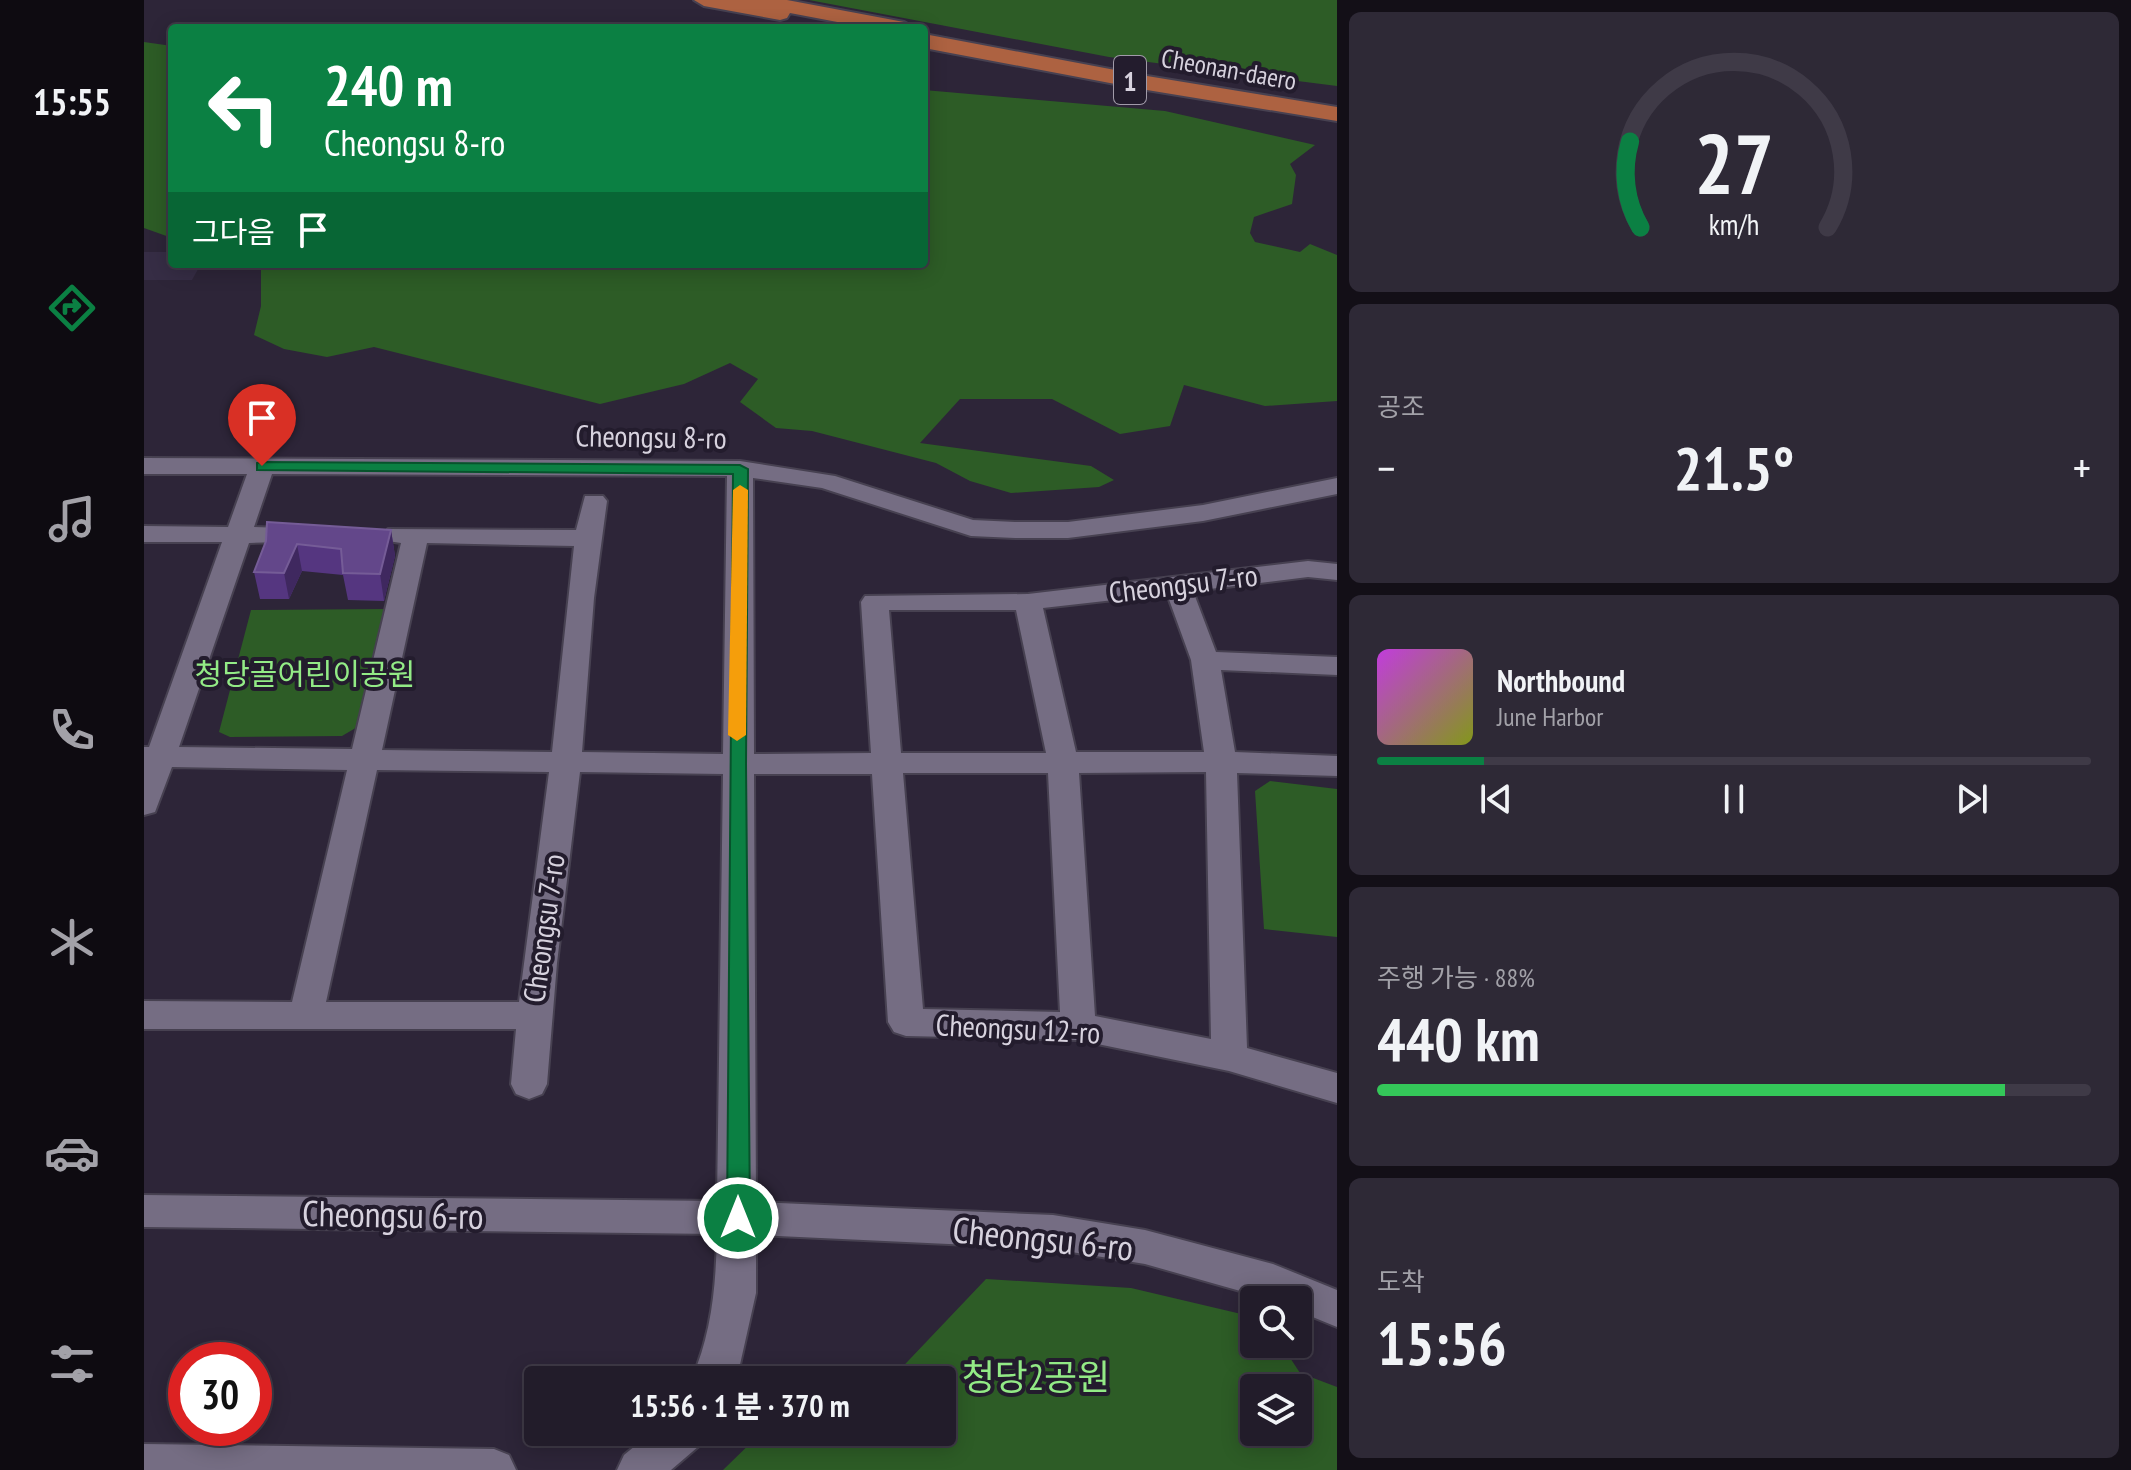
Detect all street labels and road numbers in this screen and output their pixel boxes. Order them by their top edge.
street label: Cheonan-daero [1159,41,1299,97]
road number: 1 [1114,56,1146,104]
street label: Cheongsu 8-ro [575,415,727,457]
street label: Cheongsu 7-ro [1106,555,1260,611]
street label: Cheongsu 7-ro [513,851,573,1005]
street label: Cheongsu 12-ro [935,1004,1101,1052]
street label: Cheongsu 6-ro [302,1189,484,1239]
street label: Cheongsu 6-ro [950,1205,1136,1271]

